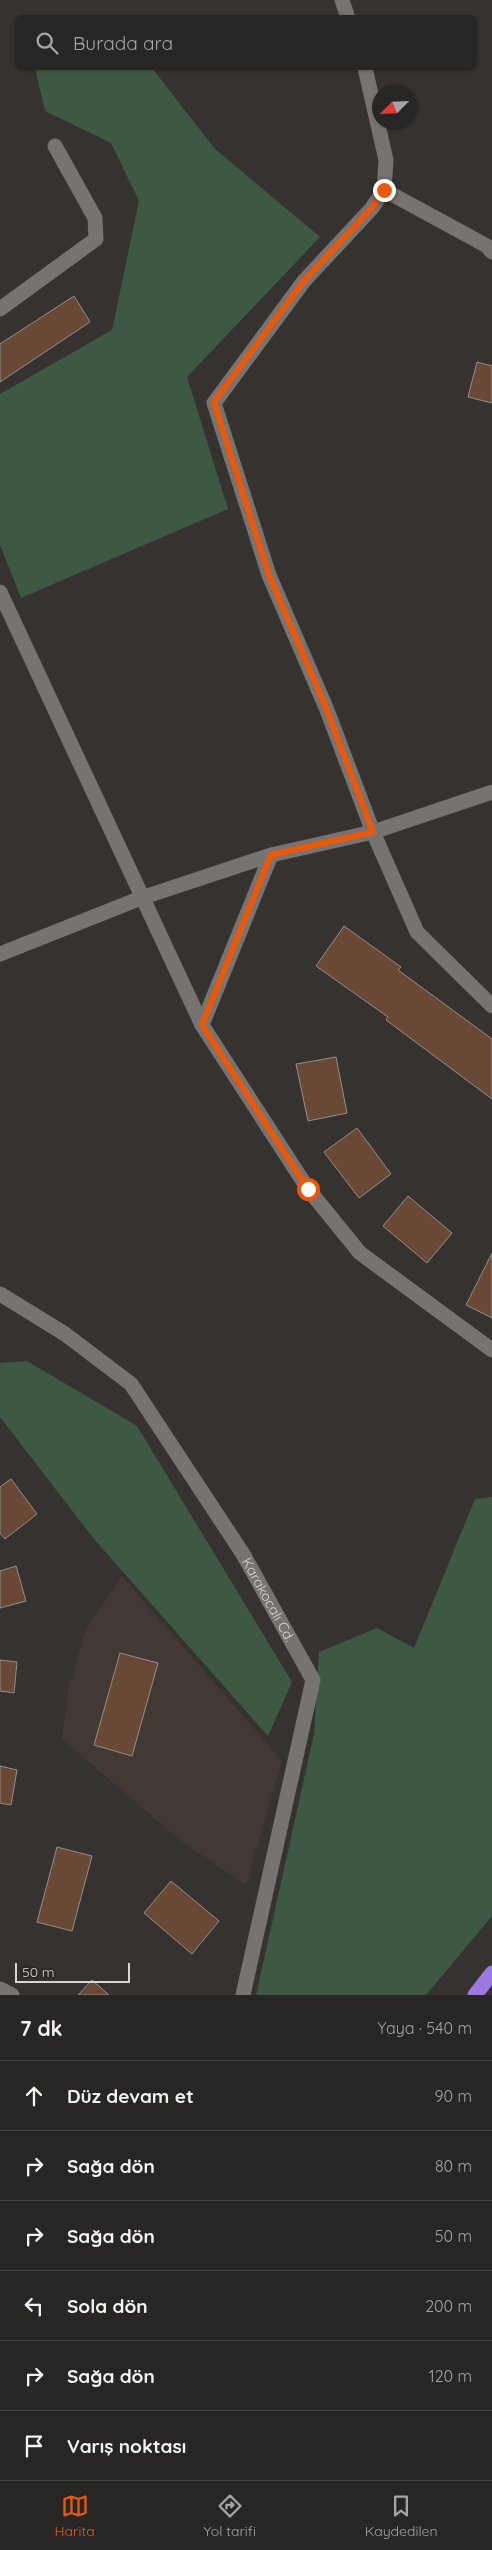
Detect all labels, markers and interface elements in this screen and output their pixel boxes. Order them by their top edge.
search box [15,15,477,70]
icon: search [33,29,61,57]
text: Burada ara [73,31,173,55]
north arrow [372,85,417,130]
route end [373,179,396,202]
route start [297,1178,320,1201]
street label: Karakocalı Cd. [238,1555,299,1645]
scale bar [15,1960,130,1983]
text: 50 m [22,1963,55,1981]
text: 7 dk [20,2015,63,2041]
text: Yaya · 540 m [378,2018,472,2038]
icon: ahead [20,2082,48,2110]
text: Düz devam et [67,2084,194,2108]
text: 90 m [435,2086,472,2106]
icon: right [20,2152,48,2180]
text: Sağa dön [67,2154,155,2178]
text: 80 m [435,2156,472,2176]
icon: right [20,2222,48,2250]
text: Sağa dön [67,2224,155,2248]
text: 50 m [435,2226,472,2246]
icon: left [20,2292,48,2320]
text: Sola dön [67,2294,148,2318]
text: 200 m [425,2296,472,2316]
icon: right [20,2362,48,2390]
text: Sağa dön [67,2364,155,2388]
text: 120 m [429,2366,472,2386]
icon: arrive [20,2432,48,2460]
text: Varış noktası [67,2434,186,2458]
tab: Harita [54,2492,95,2540]
tab: Yol tarifi [204,2492,256,2540]
tab: Kaydedilen [365,2492,438,2540]

